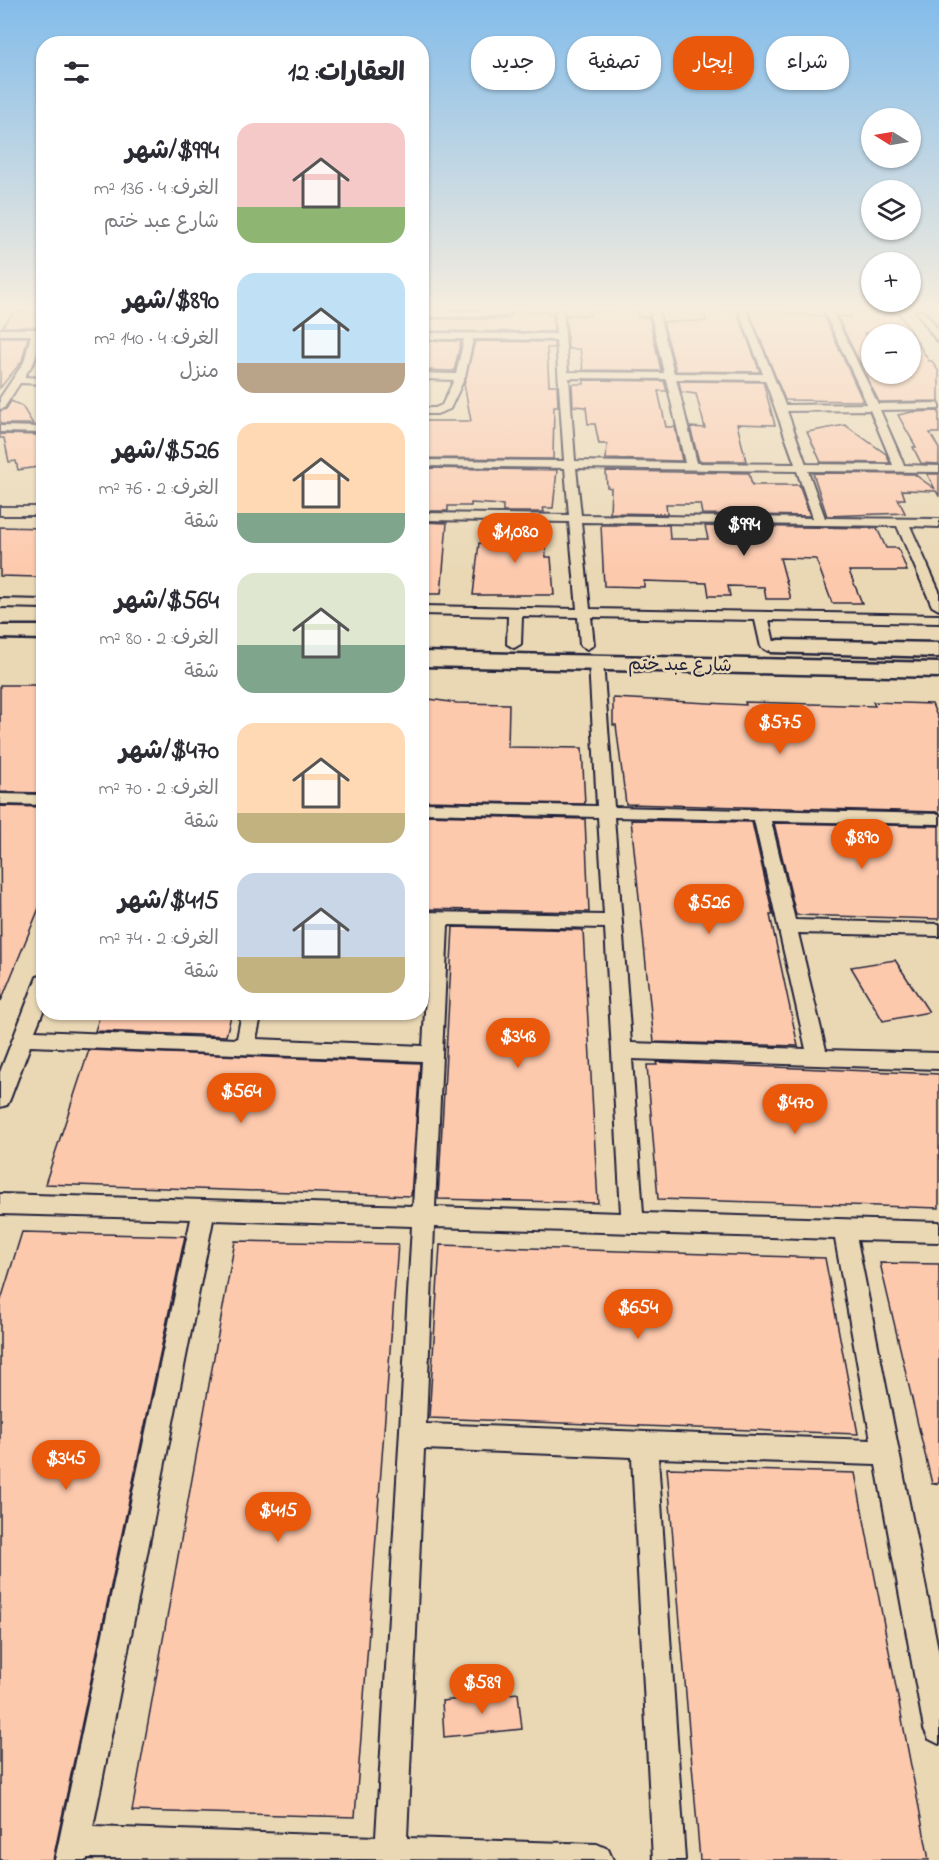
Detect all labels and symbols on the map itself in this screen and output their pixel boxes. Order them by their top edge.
north arrow [861,108,921,168]
pin: $994 [708,506,780,557]
pin: $1,080 [466,513,564,564]
street label: شارع عبد ختم [628,652,732,680]
pin: $575 [744,704,816,755]
pin: $890 [826,819,898,870]
pin: $526 [673,884,745,935]
pin: $348 [482,1018,554,1069]
pin: $564 [205,1073,277,1124]
pin: $470 [759,1084,831,1135]
pin: $654 [602,1289,674,1340]
pin: $345 [30,1440,102,1491]
pin: $415 [242,1492,314,1543]
pin: $589 [446,1664,518,1715]

